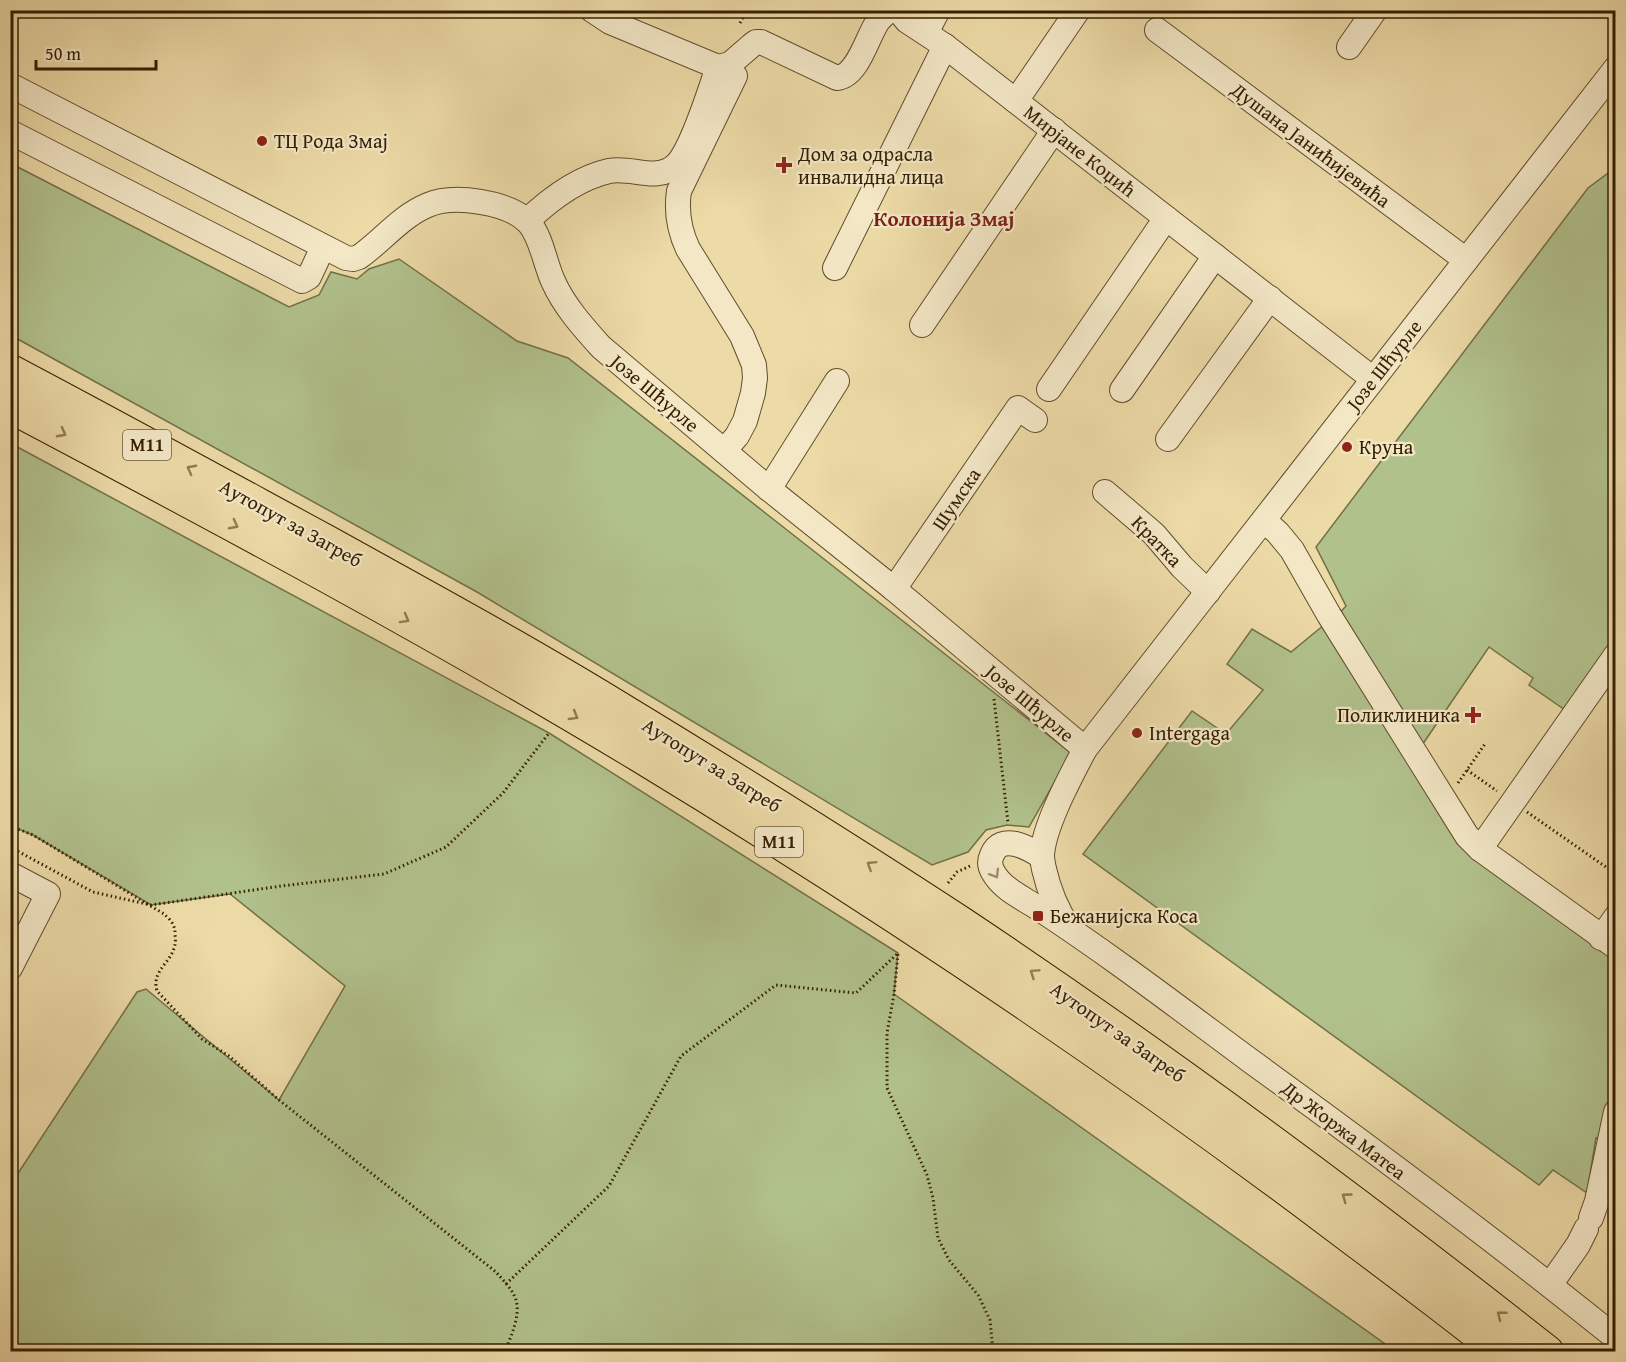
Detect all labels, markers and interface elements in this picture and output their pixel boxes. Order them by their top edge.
scale bar [36,33,156,71]
text: 50 m [45,40,81,67]
street label: Душана Јанићијевића [1225,74,1397,214]
street label: Мирјане Коџић [1018,98,1143,204]
place label: ТЦ Рода Змај [274,126,388,155]
marker: ТЦ Рода Змај [255,134,269,148]
place label: Дом за одрасла инвалидна лица [797,139,944,191]
marker: Дом за одрасла инвалидна лица [775,156,793,174]
district label: Колонија Змај [873,203,1015,234]
street label: Јозе Шћурле [1337,313,1428,419]
street label: Јозе Шћурле [602,345,706,439]
one-way arrow [56,426,66,437]
road number: M11 [123,430,171,460]
place label: Круна [1359,432,1414,461]
marker: Круна [1340,440,1354,454]
street label: Шумска [924,461,987,536]
one-way arrow [187,465,197,476]
street label: Аутопут за Загреб [215,471,368,574]
street label: Кратка [1125,508,1190,573]
one-way arrow [228,518,239,529]
one-way arrow [399,612,409,624]
street label: Јозе Шћурле [977,655,1081,749]
place label: Поликлиника [1337,700,1460,729]
marker: Поликлиника [1464,706,1482,724]
one-way arrow [568,709,578,721]
street label: Аутопут за Загреб [637,710,787,819]
place label: Intergaga [1149,718,1230,747]
marker: Intergaga [1130,726,1144,740]
road number: M11 [755,827,803,857]
one-way arrow [867,862,878,873]
one-way arrow [988,868,1000,878]
place label: Бежанијска Коса [1050,901,1198,930]
marker: Бежанијска Коса [1031,909,1045,923]
one-way arrow [1029,970,1040,981]
street label: Аутопут за Загреб [1045,974,1192,1089]
street label: Др Жоржа Матеа [1275,1073,1413,1186]
one-way arrow [1342,1193,1353,1204]
one-way arrow [1497,1312,1508,1323]

